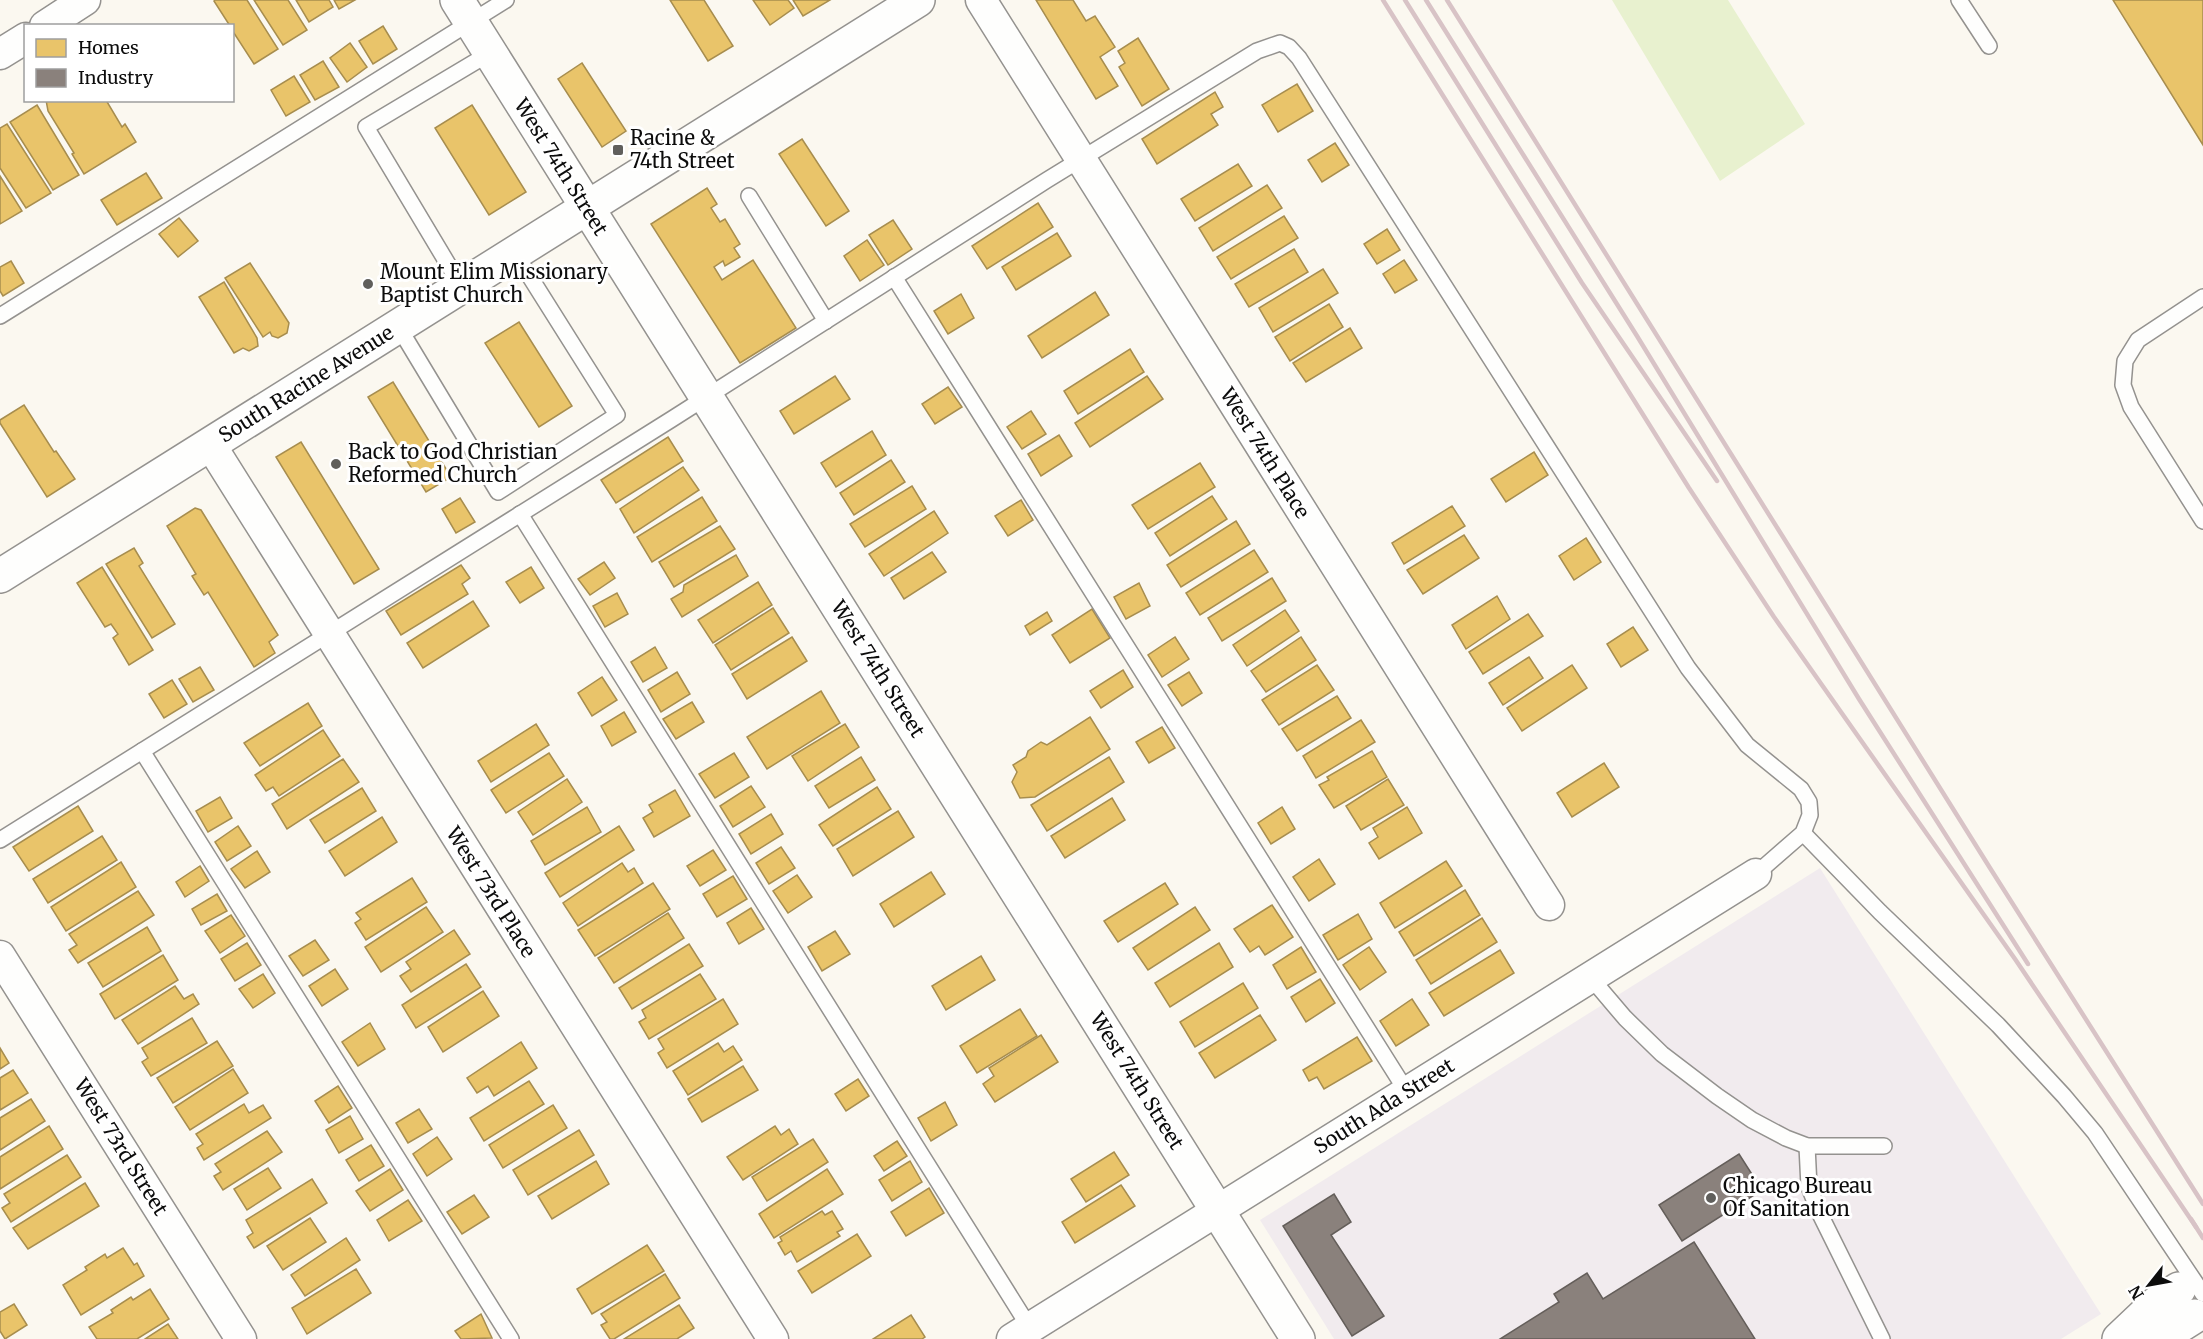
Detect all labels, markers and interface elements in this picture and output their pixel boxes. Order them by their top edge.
legend [24,24,234,102]
text: Homes [78,36,139,59]
text: Industry [78,66,154,89]
street label: West 74th Street [509,93,614,240]
place label: Racine & 74th Street [630,125,735,173]
marker: Racine & 74th Street [611,143,625,157]
place label: Mount Elim Missionary Baptist Church [380,259,608,307]
marker: Mount Elim Missionary Baptist Church [361,277,375,291]
street label: South Racine Avenue [214,320,398,448]
street label: West 74th Place [1215,382,1316,523]
place label: Back to God Christian Reformed Church [348,439,558,487]
marker: Back to God Christian Reformed Church [329,457,343,471]
street label: West 74th Street [826,595,931,742]
street label: West 73rd Place [441,821,542,962]
street label: West 74th Street [1085,1007,1190,1154]
street label: South Ada Street [1309,1052,1459,1159]
street label: West 73rd Street [69,1073,174,1220]
place label: Chicago Bureau Of Sanitation [1723,1173,1872,1221]
marker: Chicago Bureau Of Sanitation [1704,1191,1718,1205]
north arrow [2119,1255,2179,1315]
text: N [2124,1282,2148,1303]

